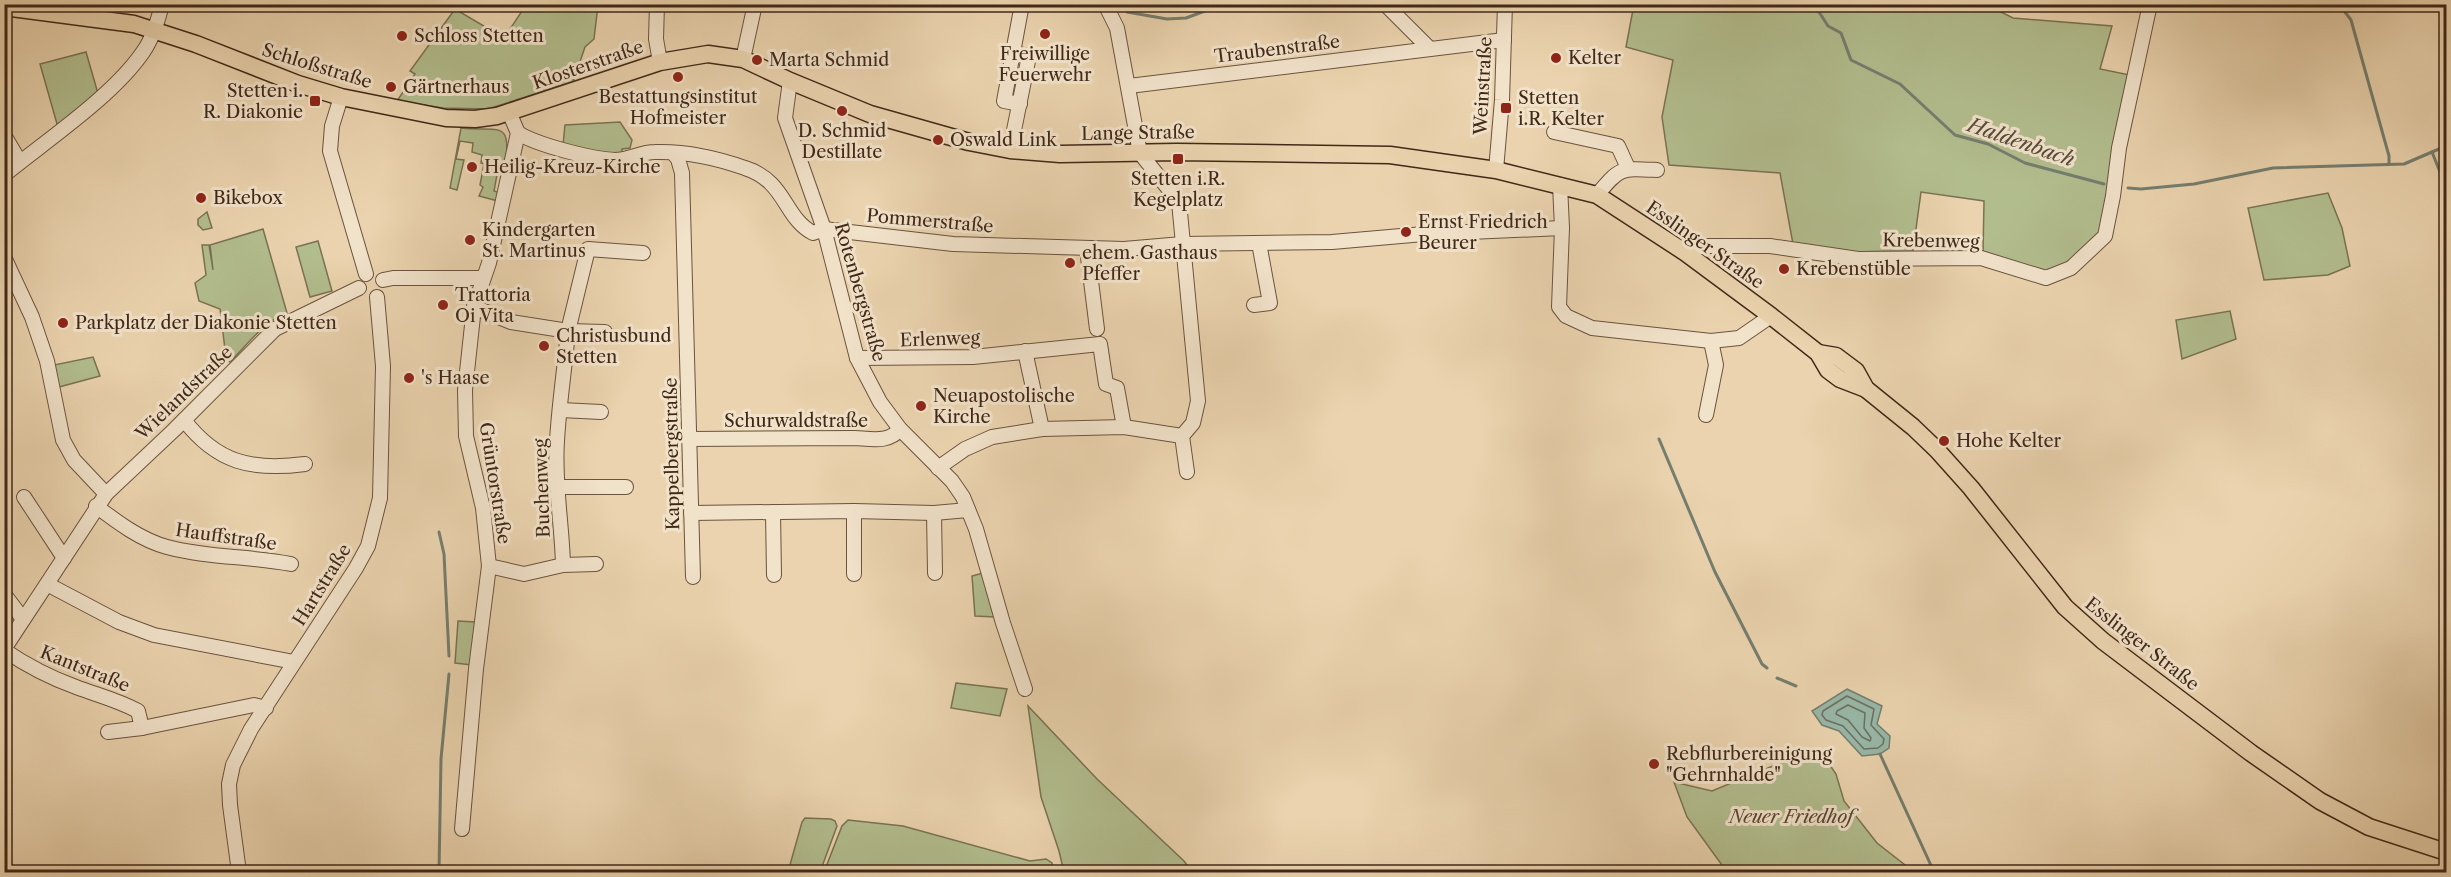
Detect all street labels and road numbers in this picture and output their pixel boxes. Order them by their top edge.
street label: Traubenstraße [1213,30,1341,68]
street label: Klosterstraße [530,36,646,94]
street label: Weinstraße [1469,36,1497,137]
street label: Schloßstraße [259,39,375,93]
street label: Lange Straße [1081,121,1195,145]
street label: Esslinger Straße [1642,196,1768,294]
street label: Pommerstraße [866,204,994,238]
street label: Rotenbergstraße [830,220,890,364]
street label: Krebenweg [1882,229,1980,253]
street label: Erlenweg [900,327,981,351]
street label: Wielandstraße [130,341,237,445]
street label: Kappelbergstraße [660,377,684,531]
street label: Schurwaldstraße [724,410,868,432]
street label: Grüntorstraße [475,421,515,545]
street label: Buchenweg [529,438,555,538]
street label: Hauffstraße [174,519,278,555]
street label: Hartstraße [288,540,356,630]
street label: Esslinger Straße [2081,593,2203,695]
street label: Kantstraße [37,641,133,697]

